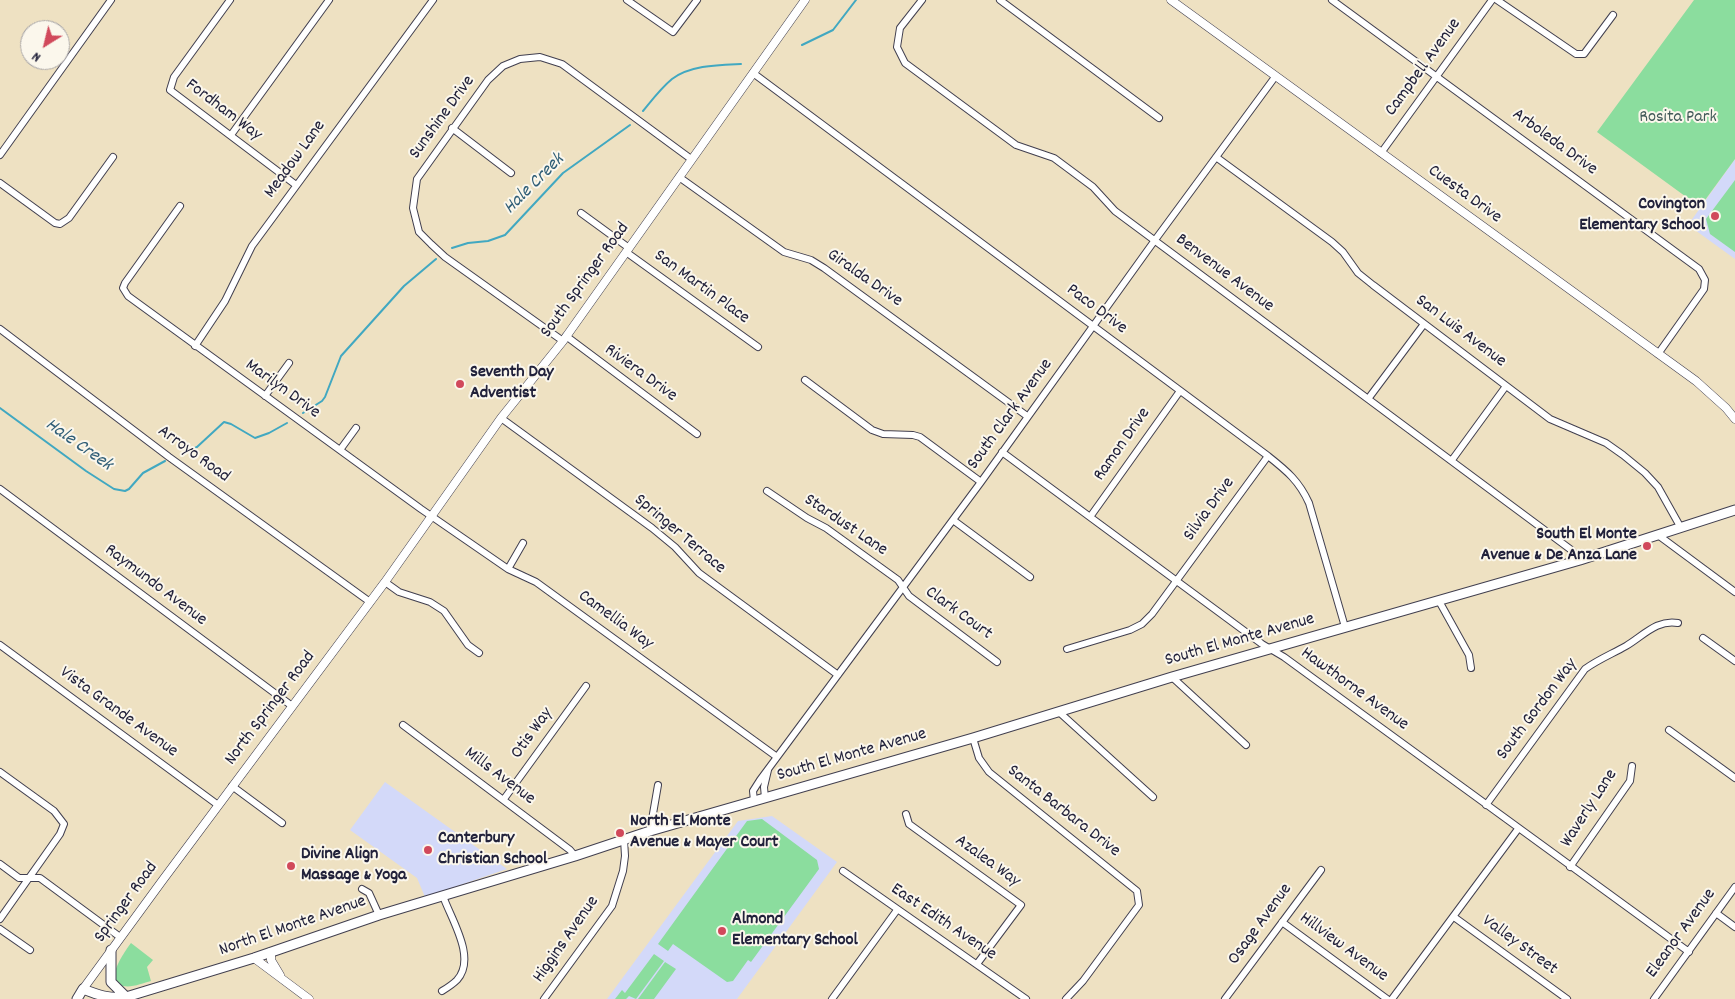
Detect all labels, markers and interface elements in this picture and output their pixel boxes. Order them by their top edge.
street label: Campbell Avenue [1381,15,1467,121]
north arrow [20,20,70,70]
text: N [28,46,45,66]
street label: Sunshine Drive [405,72,481,164]
street label: Fordham Way [180,75,266,147]
street label: Arboleda Drive [1507,105,1601,181]
park label: Rosita Park [1639,108,1717,130]
street label: Meadow Lane [260,117,332,203]
water label: Hale Creek [500,150,570,220]
street label: Cuesta Drive [1423,161,1505,229]
place label: Covington Elementary School [1579,195,1705,238]
marker: Covington Elementary School [1709,210,1721,222]
street label: South Springer Road [537,219,635,343]
street label: Benvenue Avenue [1171,230,1277,318]
street label: Giralda Drive [822,245,906,313]
street label: San Martin Place [649,246,753,330]
street label: Paco Drive [1061,280,1131,340]
street label: San Luis Avenue [1410,291,1510,373]
street label: Riviera Drive [599,340,681,408]
street label: South Clark Avenue [964,355,1058,475]
street label: Marilyn Drive [240,356,324,424]
place label: Seventh Day Adventist [470,363,554,406]
marker: Seventh Day Adventist [454,378,466,390]
street label: Ramon Drive [1090,404,1156,486]
water label: Hale Creek [40,415,116,477]
street label: Arroyo Road [153,421,233,489]
street label: Silvia Drive [1180,474,1240,546]
street label: Springer Terrace [629,490,729,580]
street label: Stardust Lane [799,490,891,562]
place label: South El Monte Avenue & De Anza Lane [1481,525,1637,568]
street label: Raymundo Avenue [99,540,211,632]
marker: South El Monte Avenue & De Anza Lane [1641,540,1653,552]
street label: Clark Court [920,582,996,646]
street label: Camellia Way [573,586,657,656]
street label: South El Monte Avenue [1163,609,1317,673]
street label: Hawthorne Avenue [1296,644,1412,736]
street label: North Springer Road [221,648,321,770]
street label: South Gordon Way [1493,655,1583,765]
street label: Vista Grande Avenue [55,663,181,763]
street label: Otis Way [507,704,559,764]
street label: South El Monte Avenue [775,724,929,788]
street label: Mills Avenue [459,743,539,811]
street label: Santa Barbara Drive [1002,761,1124,863]
street label: Waverly Lane [1557,766,1623,852]
place label: North El Monte Avenue & Mayer Court [630,812,778,854]
marker: North El Monte Avenue & Mayer Court [614,827,626,839]
place label: Canterbury Christian School [438,829,547,872]
street label: Azalea Way [950,831,1024,893]
marker: Canterbury Christian School [422,844,434,856]
place label: Divine Align Massage & Yoga [301,845,406,888]
street label: Springer Road [90,858,164,948]
marker: Divine Align Massage & Yoga [285,860,297,872]
street label: East Edith Avenue [886,880,1000,966]
street label: Osage Avenue [1224,880,1298,970]
street label: Eleanor Avenue [1642,885,1722,983]
street label: North El Monte Avenue [217,892,369,962]
street label: Higgins Avenue [529,893,605,987]
street label: Hillview Avenue [1294,908,1392,988]
place label: Almond Elementary School [732,910,858,952]
street label: Valley Street [1477,911,1561,981]
marker: Almond Elementary School [716,925,728,937]

